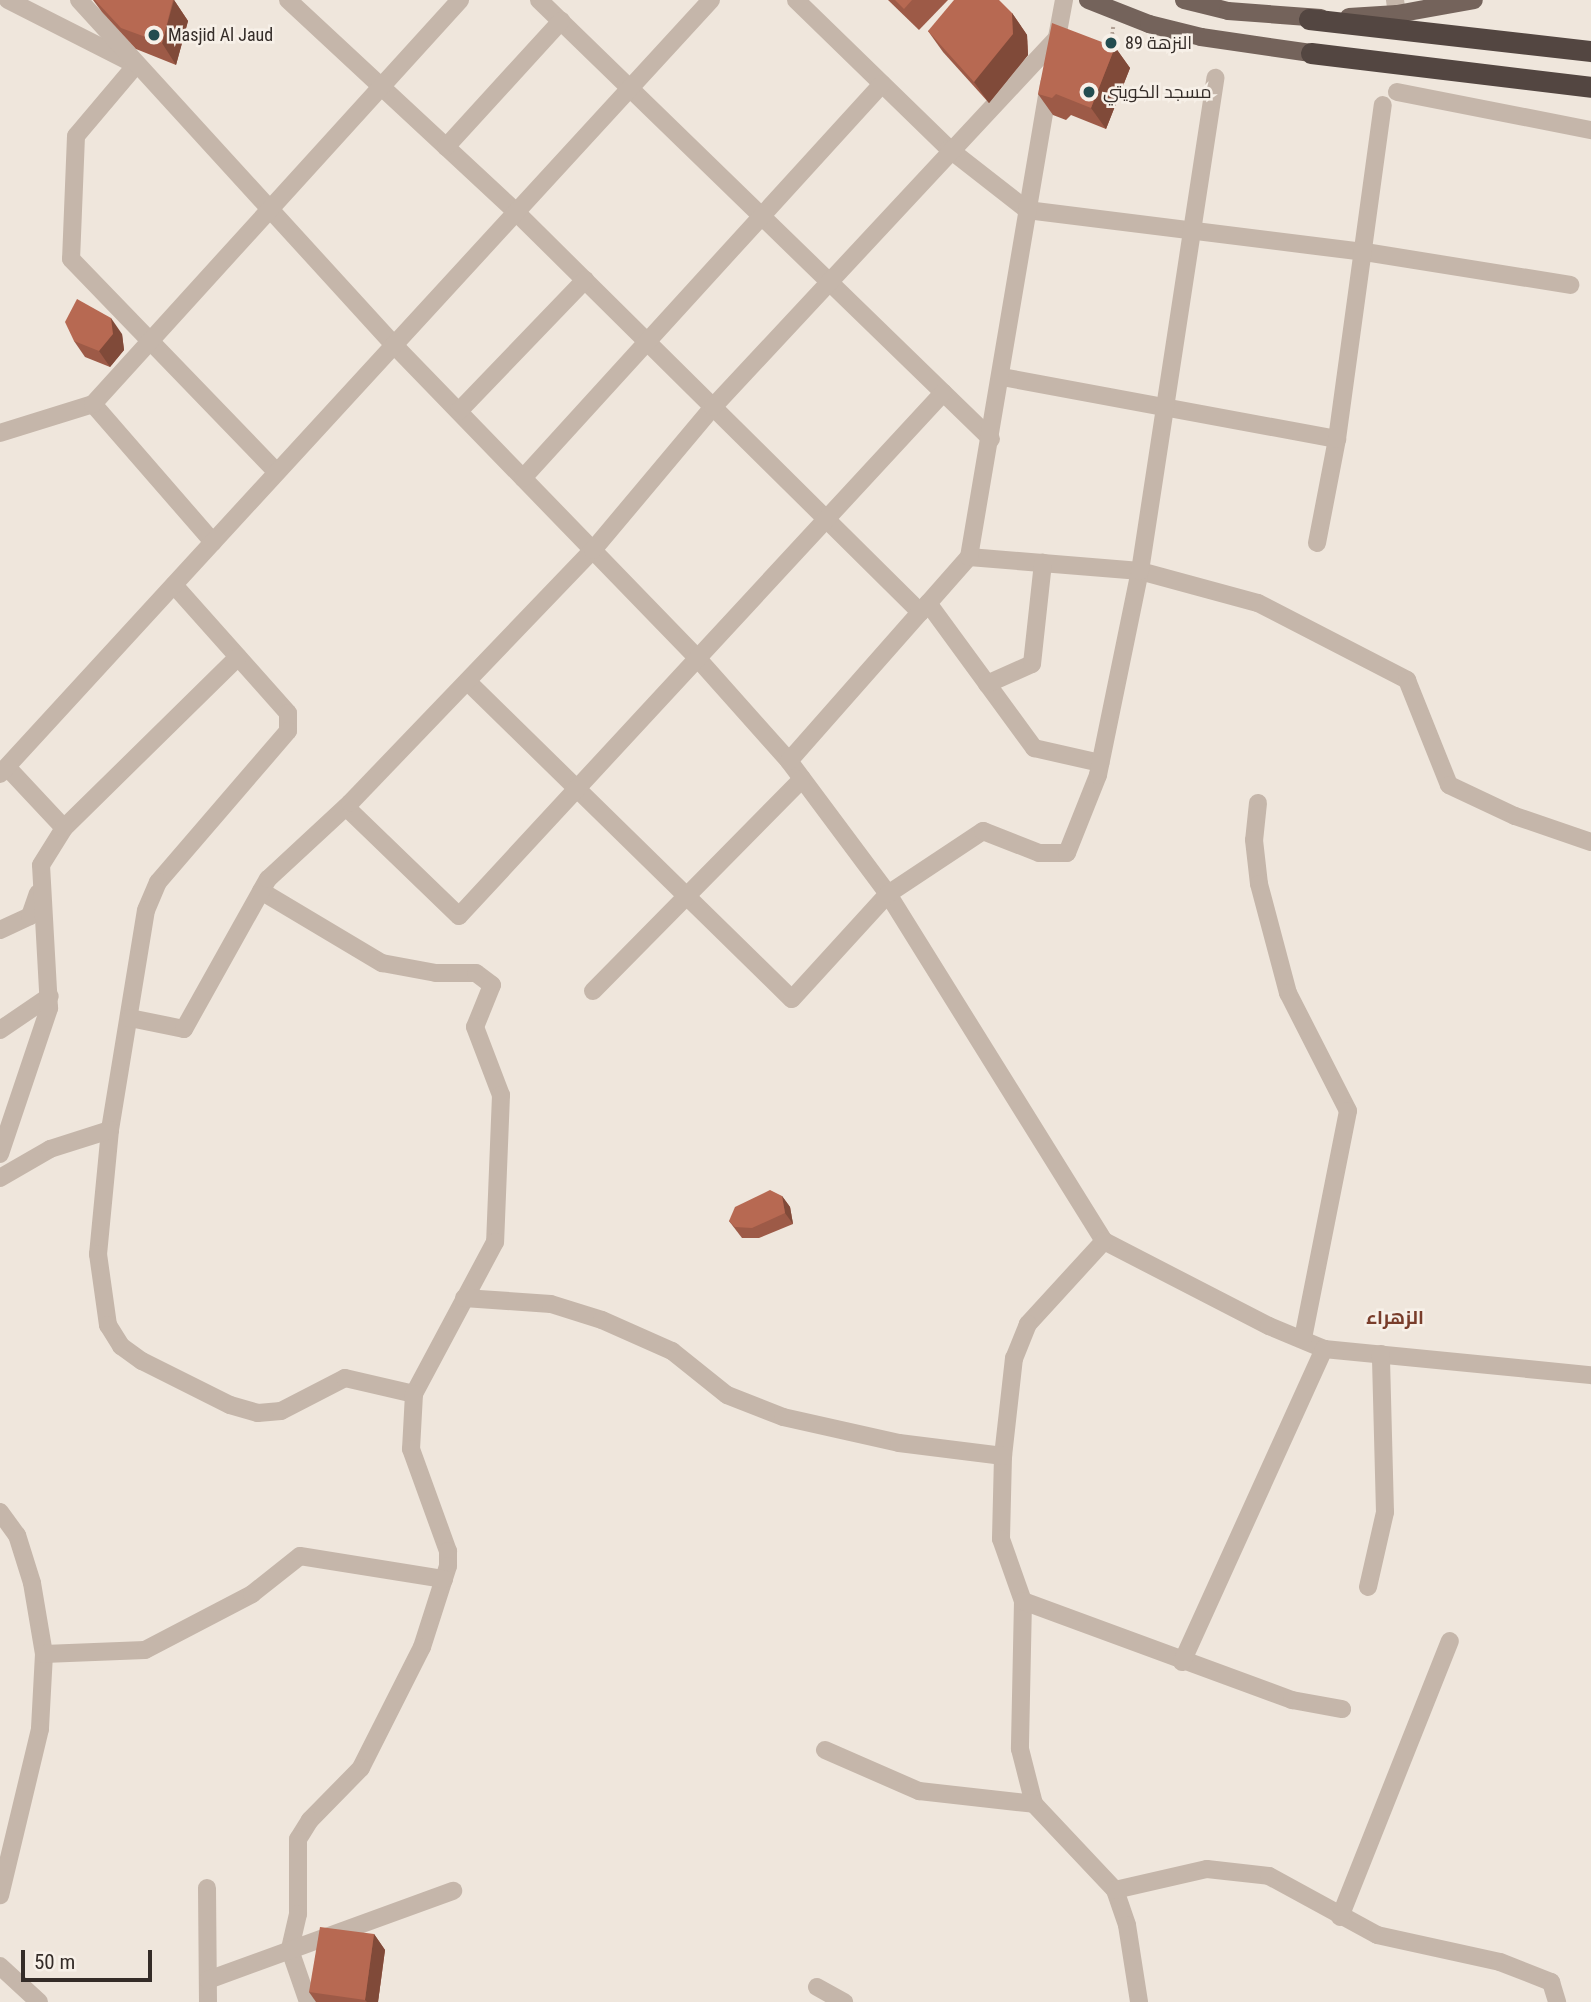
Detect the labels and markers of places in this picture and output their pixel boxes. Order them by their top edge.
place label: Masjid Al Jaud [168,24,273,46]
marker: Masjid Al Jaud [146,27,162,43]
place label: النزهة 89 [1125,32,1192,54]
marker: النزهة 89 [1103,35,1119,51]
place label: مسجد الكويتي [1103,81,1211,103]
marker: مسجد الكويتي [1081,84,1097,100]

